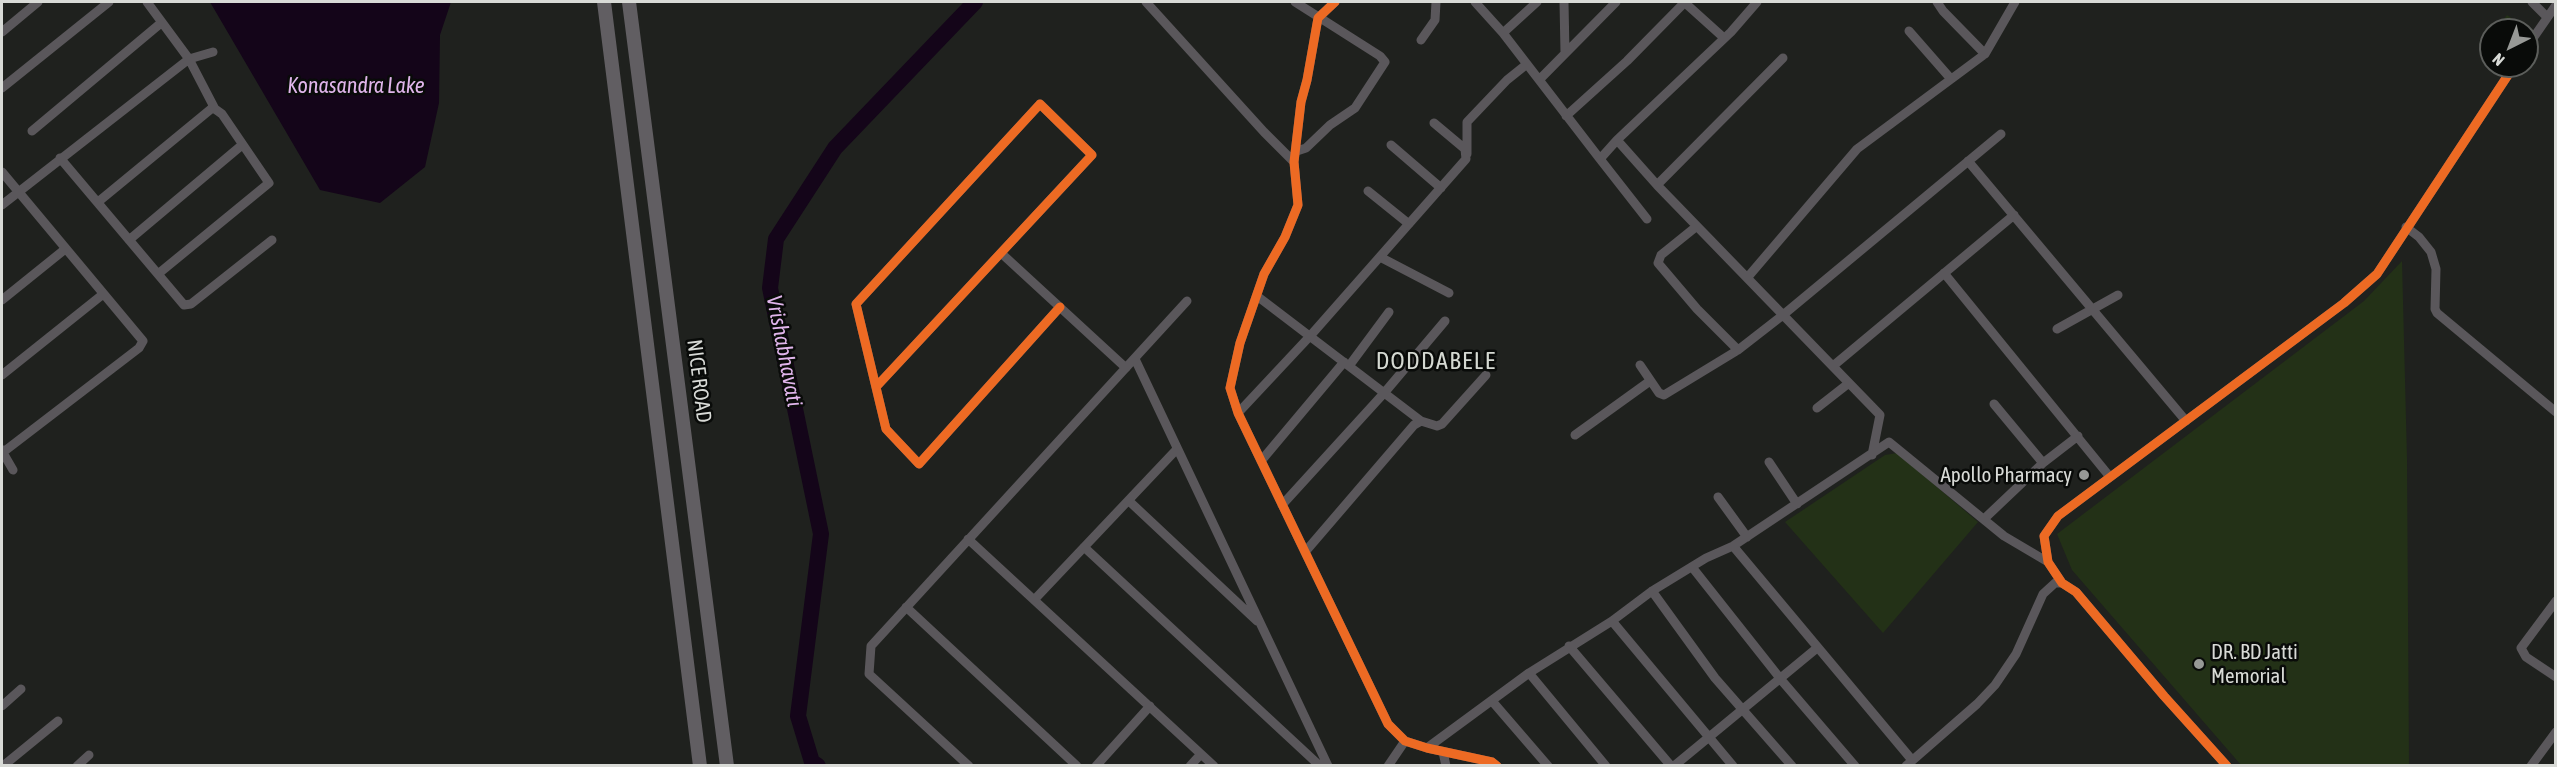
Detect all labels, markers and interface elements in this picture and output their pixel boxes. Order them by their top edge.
north arrow [2479,18,2539,78]
text: N [2489,50,2508,70]
water label: Konasandra Lake [287,73,425,99]
water label: Vrishabhavati [760,293,808,409]
street label: NICE ROAD [681,338,717,424]
district label: DODDABELE [1376,347,1496,375]
place label: Apollo Pharmacy [1940,462,2072,488]
marker: Apollo Pharmacy [2077,468,2091,482]
place label: DR. BD Jatti Memorial [2211,639,2298,689]
marker: DR. BD Jatti Memorial [2192,657,2206,671]

